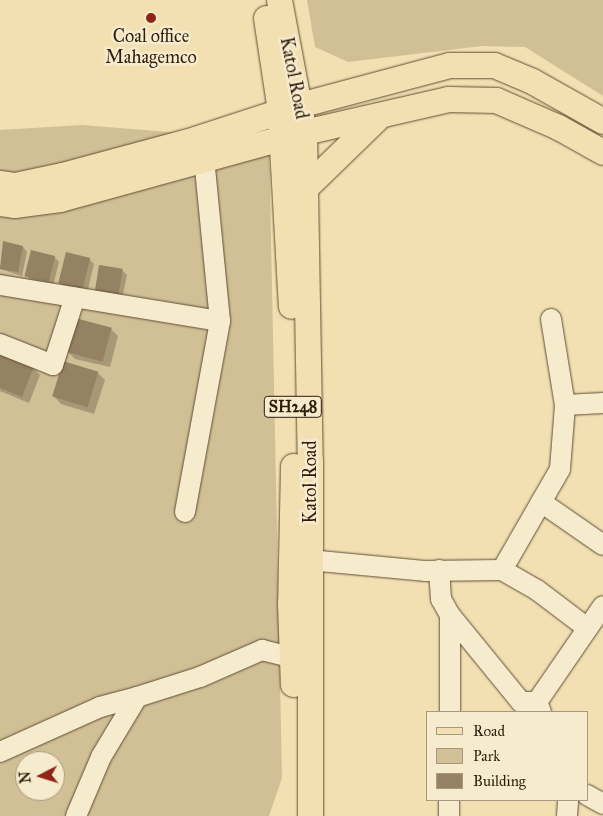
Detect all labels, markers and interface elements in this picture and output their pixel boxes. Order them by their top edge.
marker: Coal office Mahagemco [145,12,157,24]
place label: Coal office Mahagemco [105,26,197,68]
street label: Katol Road [275,35,313,121]
road number: SH248 [263,394,323,421]
street label: Katol Road [299,441,321,523]
legend [426,711,588,801]
text: Road [473,722,505,740]
text: Park [473,747,500,765]
north arrow [15,751,65,801]
text: N [17,771,35,784]
text: Building [473,772,526,790]

